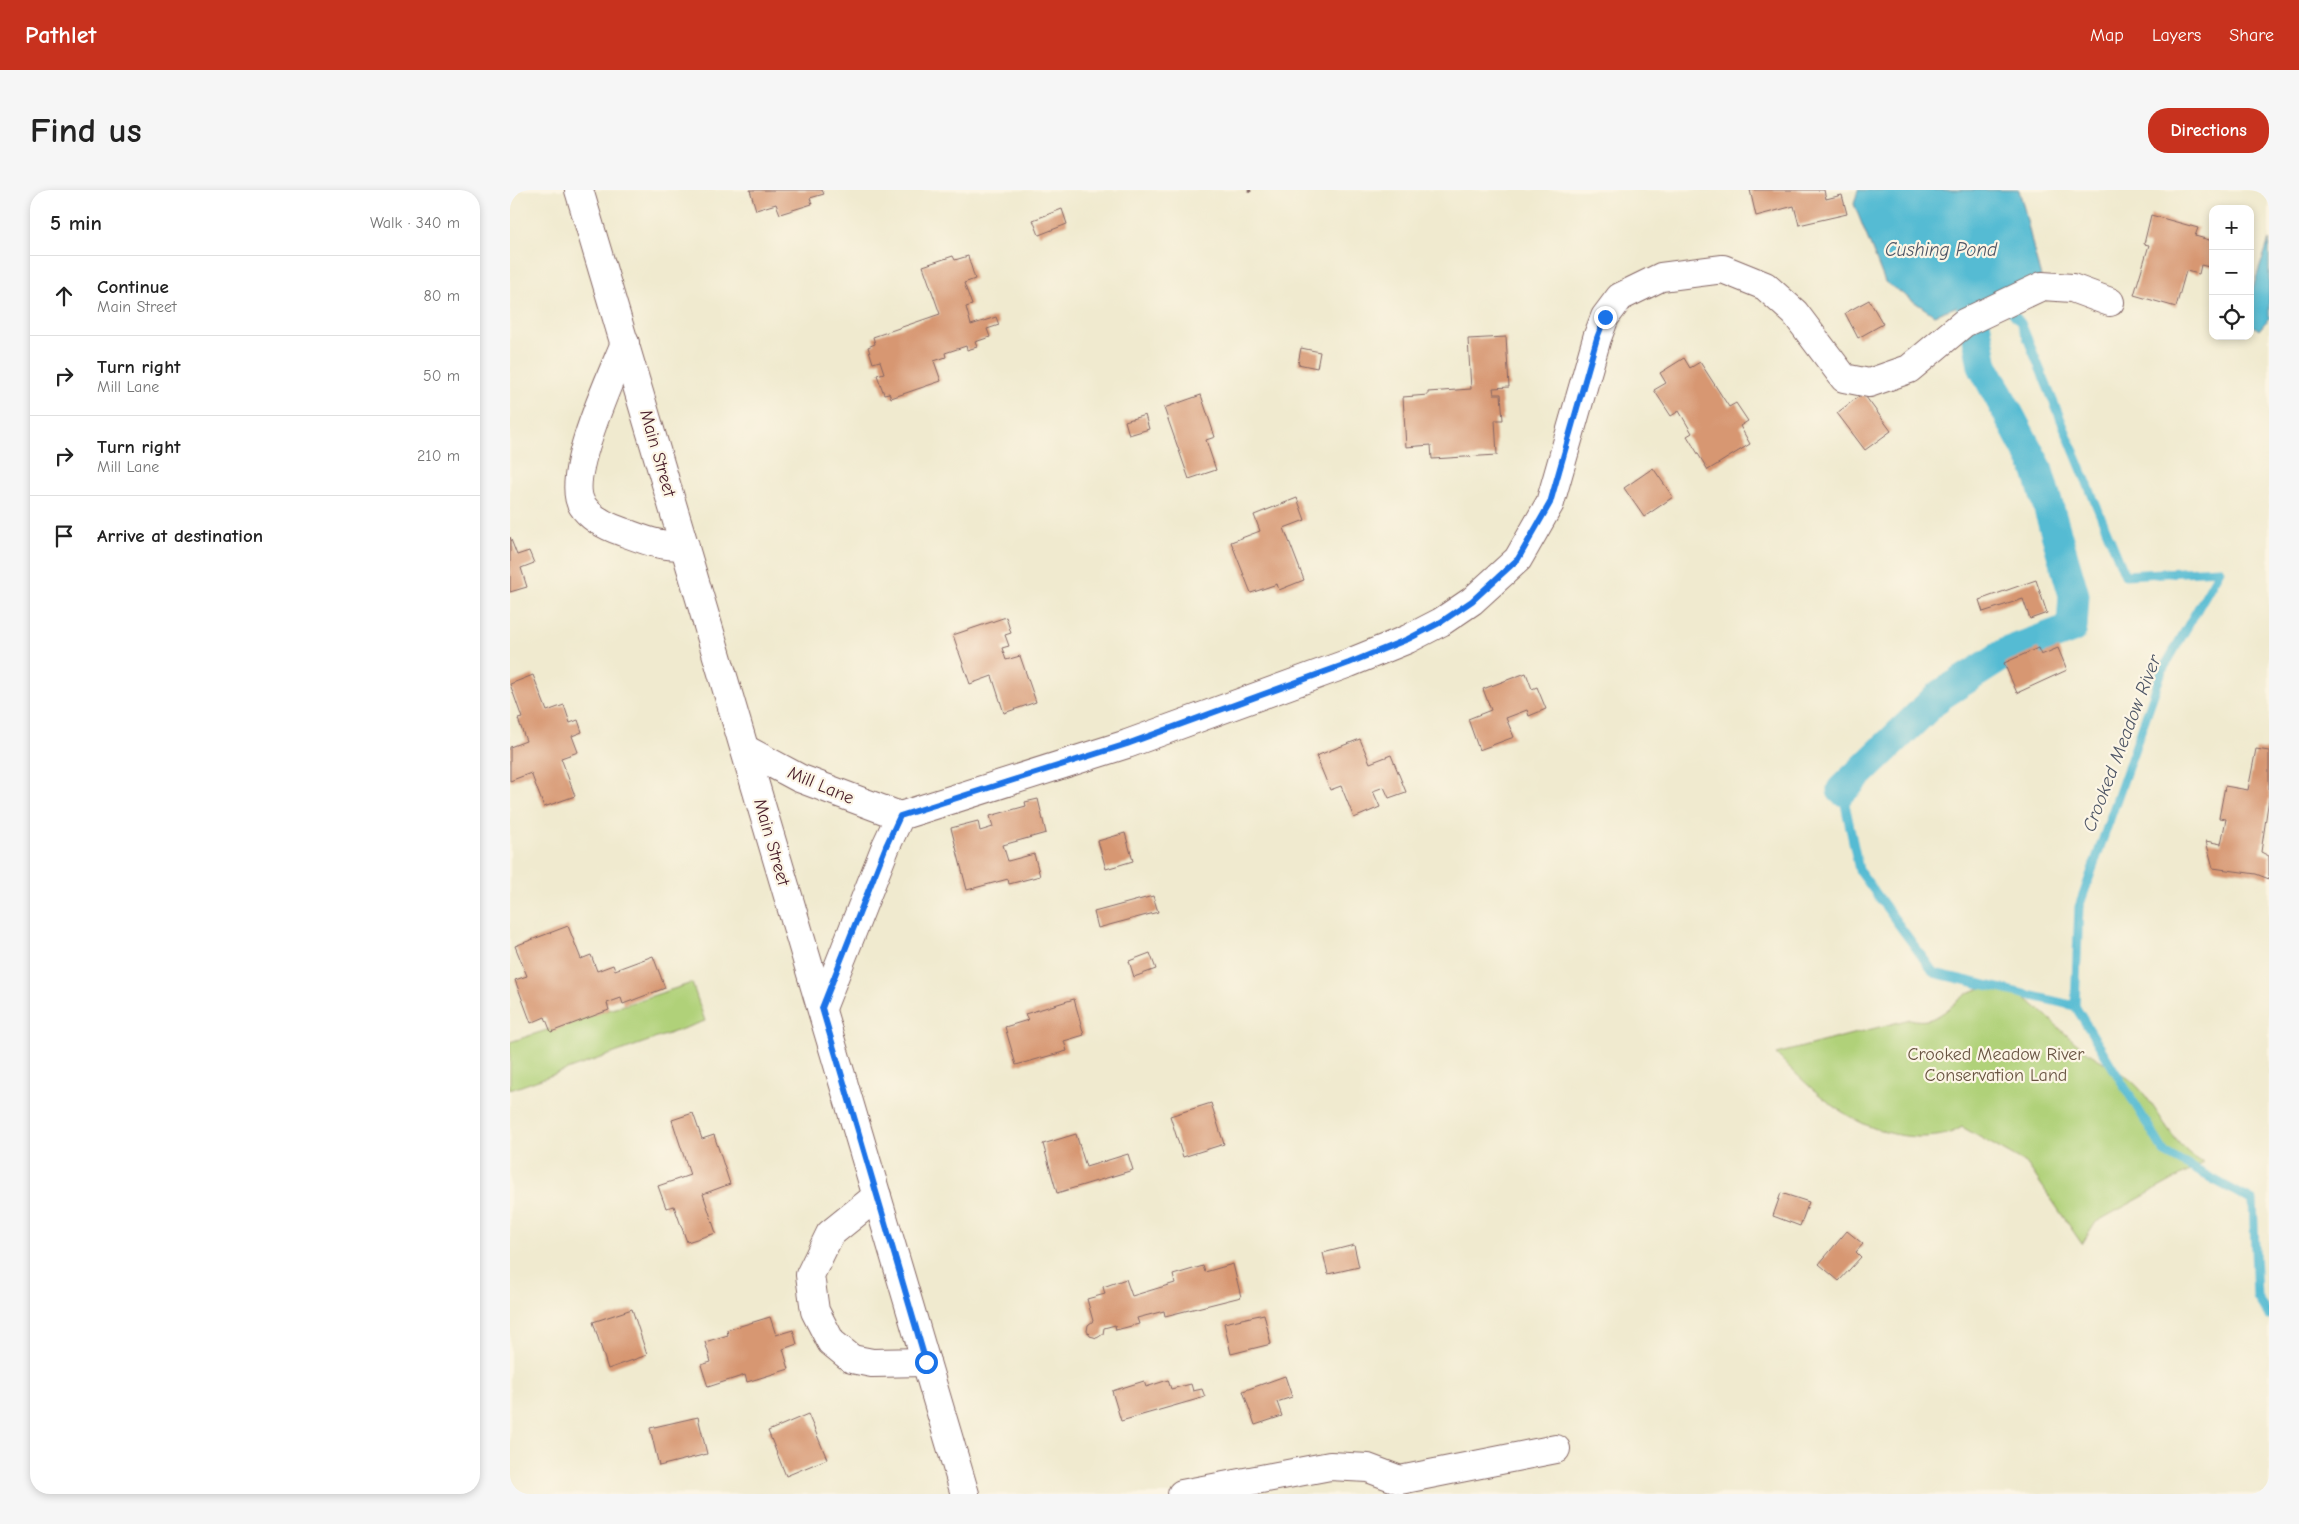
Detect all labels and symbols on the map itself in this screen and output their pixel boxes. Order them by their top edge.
water label: Cushing Pond [1885,239,1998,261]
route end [1594,306,1617,329]
street label: Main Street [635,407,680,500]
water label: Crooked Meadow River [2078,650,2166,835]
street label: Mill Lane [784,762,857,809]
street label: Main Street [749,796,794,889]
park label: Crooked Meadow River Conservation Land [1907,1044,2085,1086]
route start [915,1351,938,1374]

